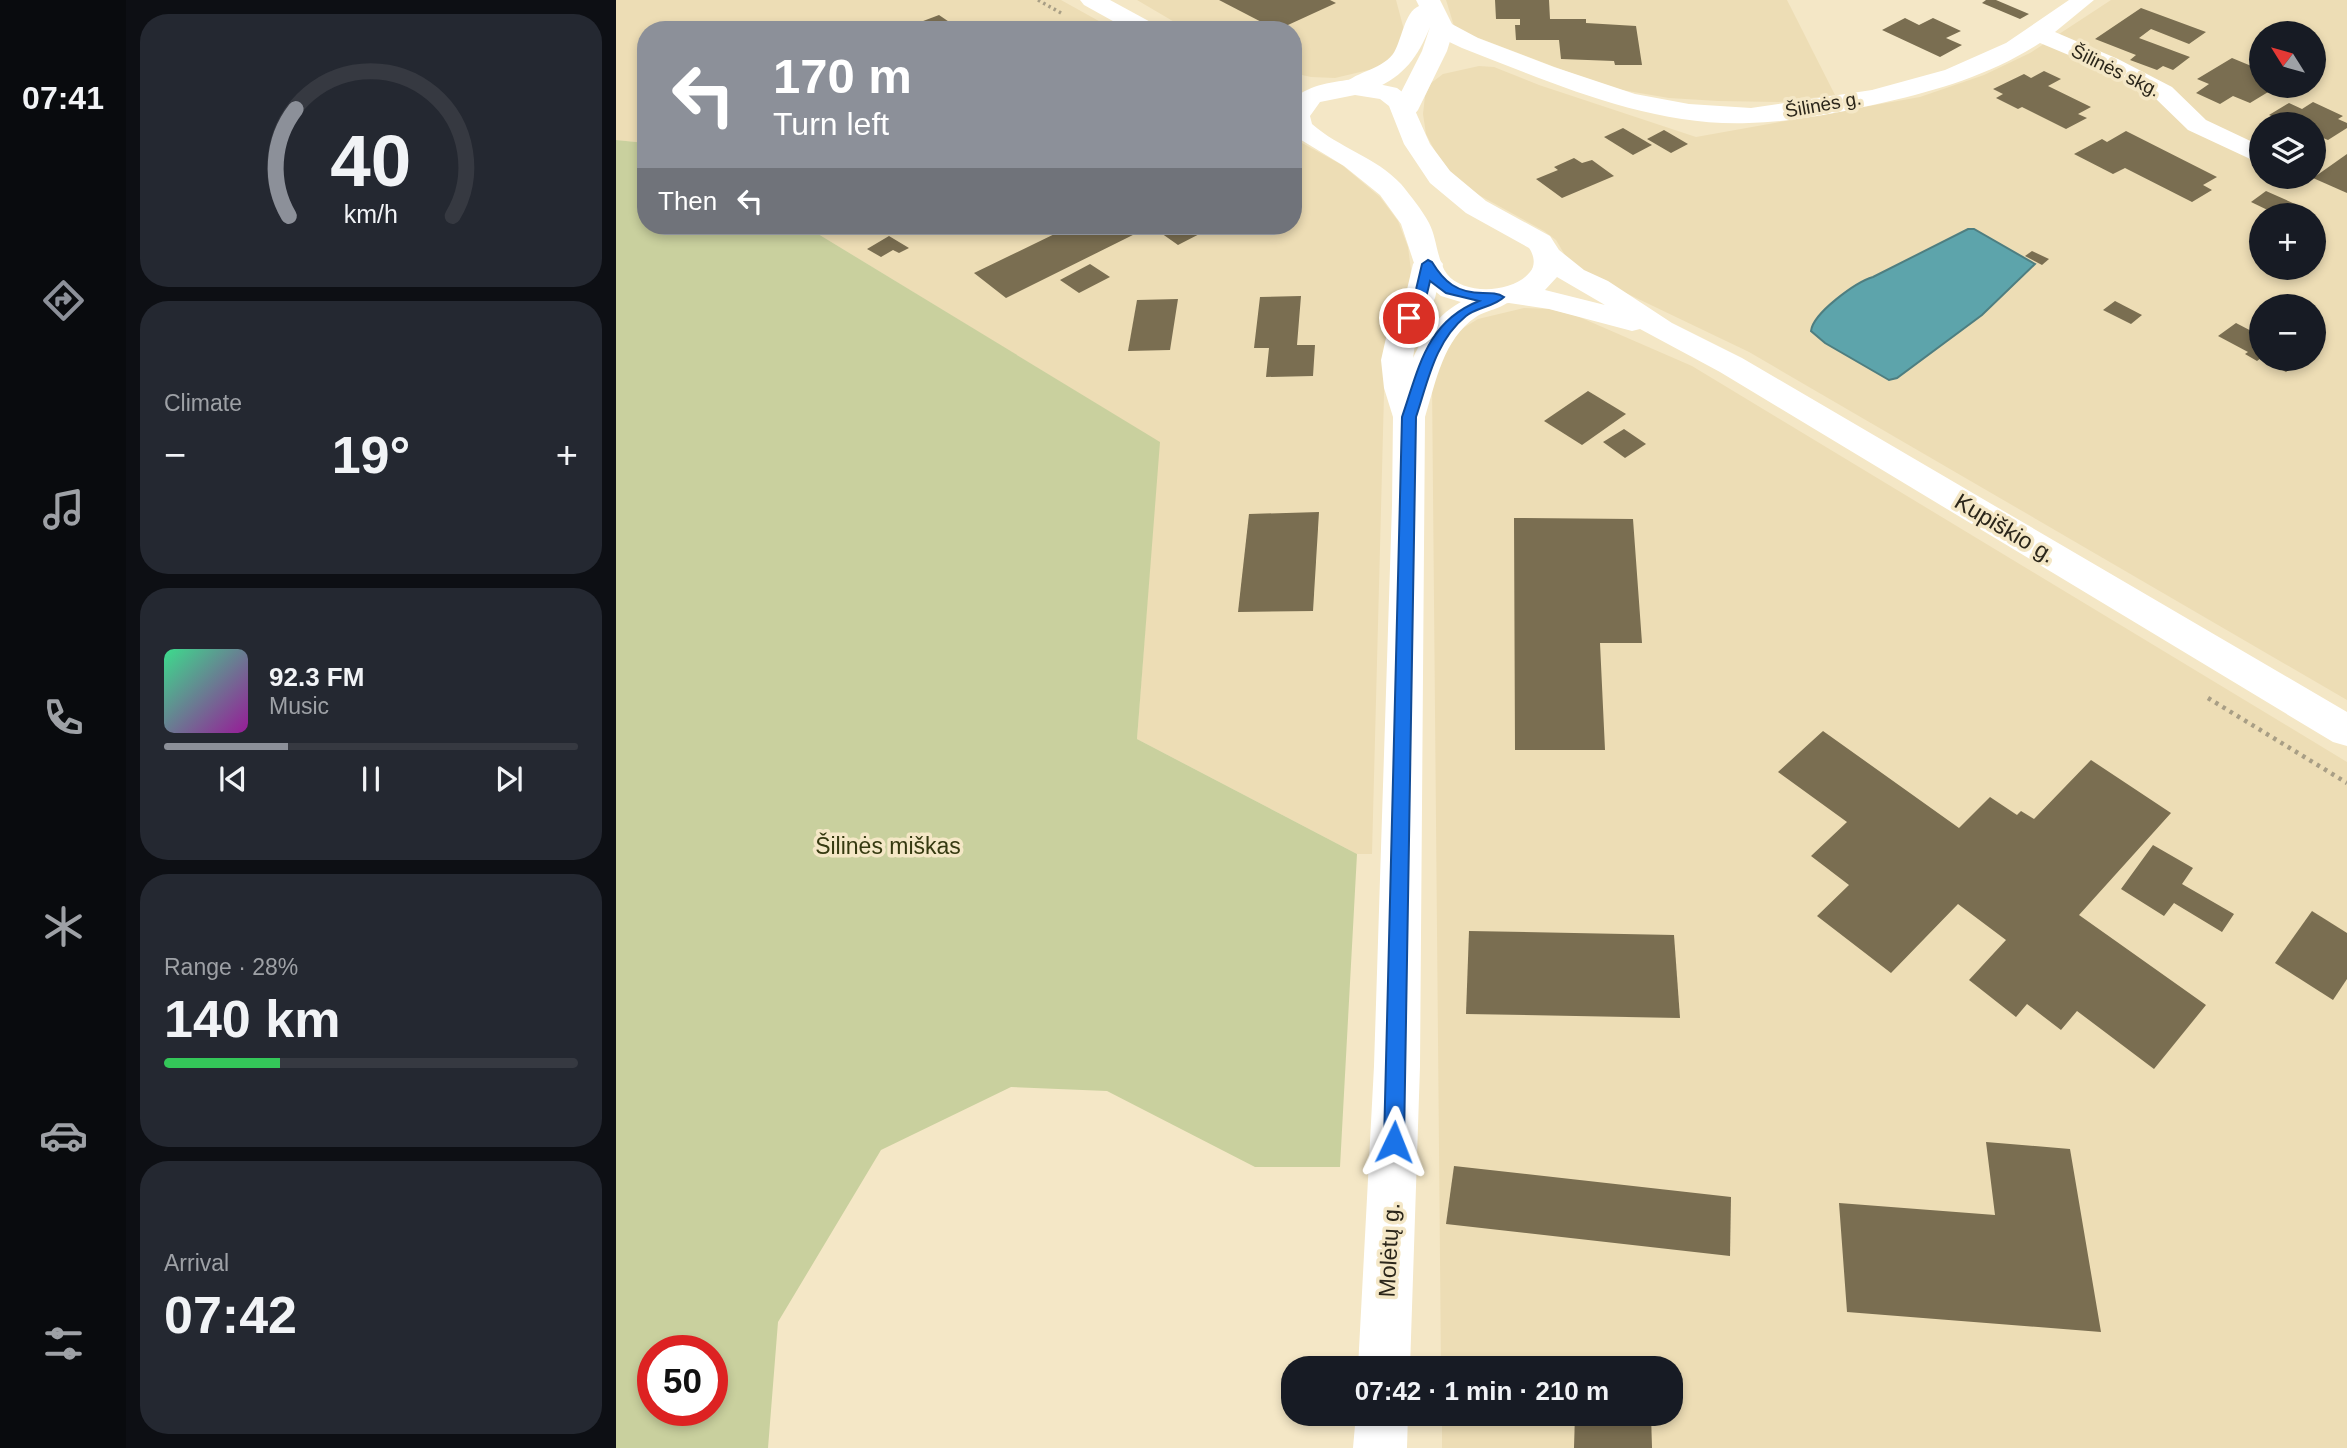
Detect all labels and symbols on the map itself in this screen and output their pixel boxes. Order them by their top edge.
north arrow [2249,21,2326,98]
street label: Šilinės skg. [2068,40,2164,101]
street label: Šilinės g. [1783,87,1863,122]
pin [1379,288,1439,348]
street label: Kupiškio g. [1950,488,2060,568]
park label: Šilinės miškas [815,832,961,859]
position arrow [1357,1105,1431,1179]
street label: Molėtų g. [1374,1202,1404,1298]
speed limit sign: 50 [637,1335,728,1426]

